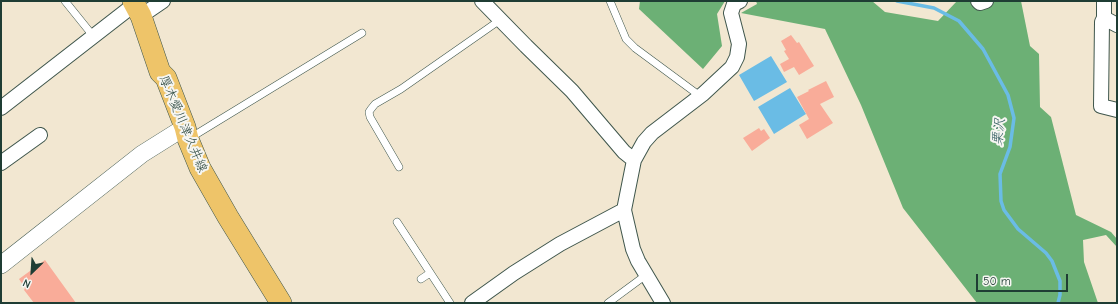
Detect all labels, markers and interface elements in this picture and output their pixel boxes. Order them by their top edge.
street label: 厚木愛川津久井線 [156,73,210,175]
water label: 栗沢 [989,117,1009,147]
north arrow [12,252,52,292]
scale bar [978,266,1070,292]
text: 50 m [983,274,1011,288]
text: N [21,276,33,291]

